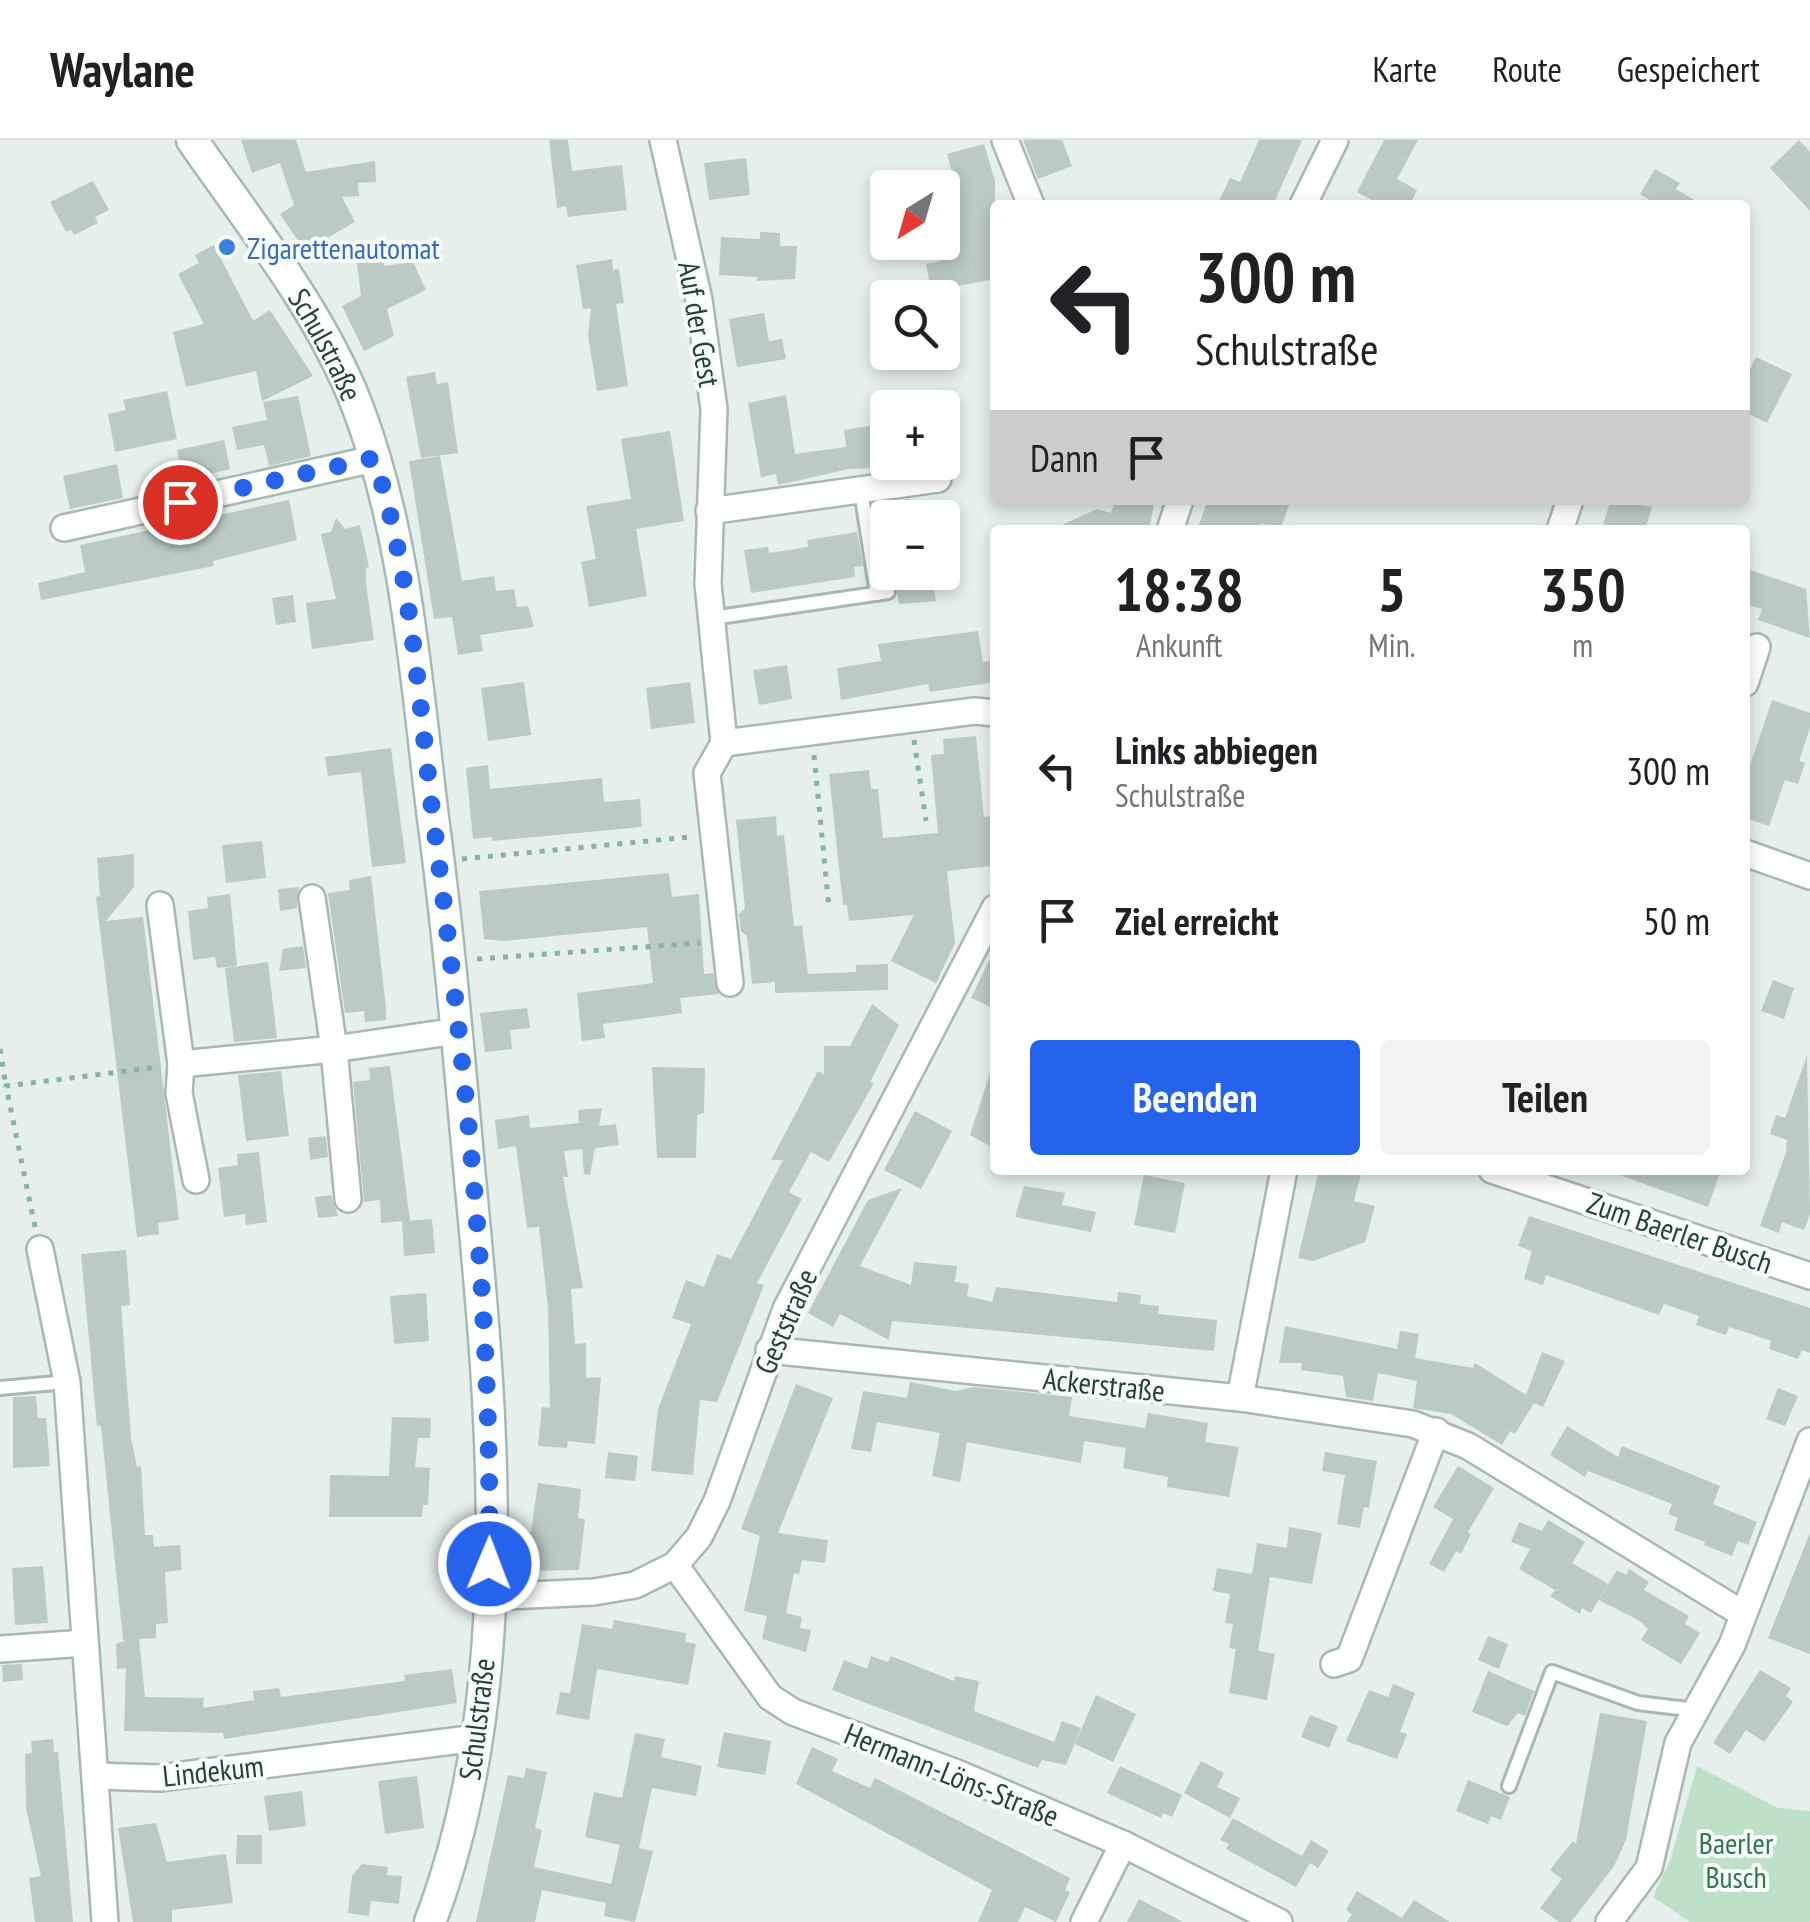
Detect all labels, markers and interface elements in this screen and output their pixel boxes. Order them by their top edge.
text: Waylane [50,38,195,100]
text: Karte [1373,46,1437,92]
text: Route [1492,46,1562,92]
text: Gespeichert [1617,46,1760,92]
north arrow [870,170,960,260]
map controls [870,170,960,590]
place label: Zigarettenautomat [247,228,441,267]
text: 300 m [1195,231,1356,321]
marker: Zigarettenautomat [216,236,238,258]
icon: left [1030,240,1160,370]
street label: Auf der Gest [670,258,730,391]
street label: Schulstraße [281,280,372,406]
button: search [870,280,960,370]
text: Schulstraße [1195,319,1379,377]
button: + [870,390,960,480]
icon: arrive [1119,430,1174,485]
text: Dann [1030,433,1099,482]
pin [138,460,223,545]
icon: arrive [153,475,208,530]
button: − [870,500,960,590]
text: 18:38 [1114,550,1244,628]
text: 5 [1378,550,1406,628]
text: 350 [1540,550,1626,628]
text: Ankunft [1136,624,1222,666]
text: Min. [1368,624,1415,666]
text: m [1572,624,1593,666]
text: Links abbiegen [1115,725,1318,774]
icon: left [1030,743,1085,798]
text: 300 m [1626,746,1710,795]
text: Schulstraße [1115,774,1246,816]
icon: arrive [1030,893,1085,948]
text: Ziel erreicht [1115,896,1279,945]
text: 50 m [1643,896,1710,945]
button: Beenden [1030,1040,1360,1155]
button: Teilen [1380,1040,1710,1155]
street label: Zum Baerler Busch [1582,1182,1778,1282]
street label: Geststraße [745,1262,825,1380]
street label: Ackerstraße [1041,1358,1167,1410]
position arrow [437,1512,541,1616]
street label: Schulstraße [449,1656,503,1782]
street label: Hermann-Löns-Straße [839,1713,1065,1835]
street label: Lindekum [160,1745,266,1795]
park label: Baerler Busch [1699,1823,1774,1896]

